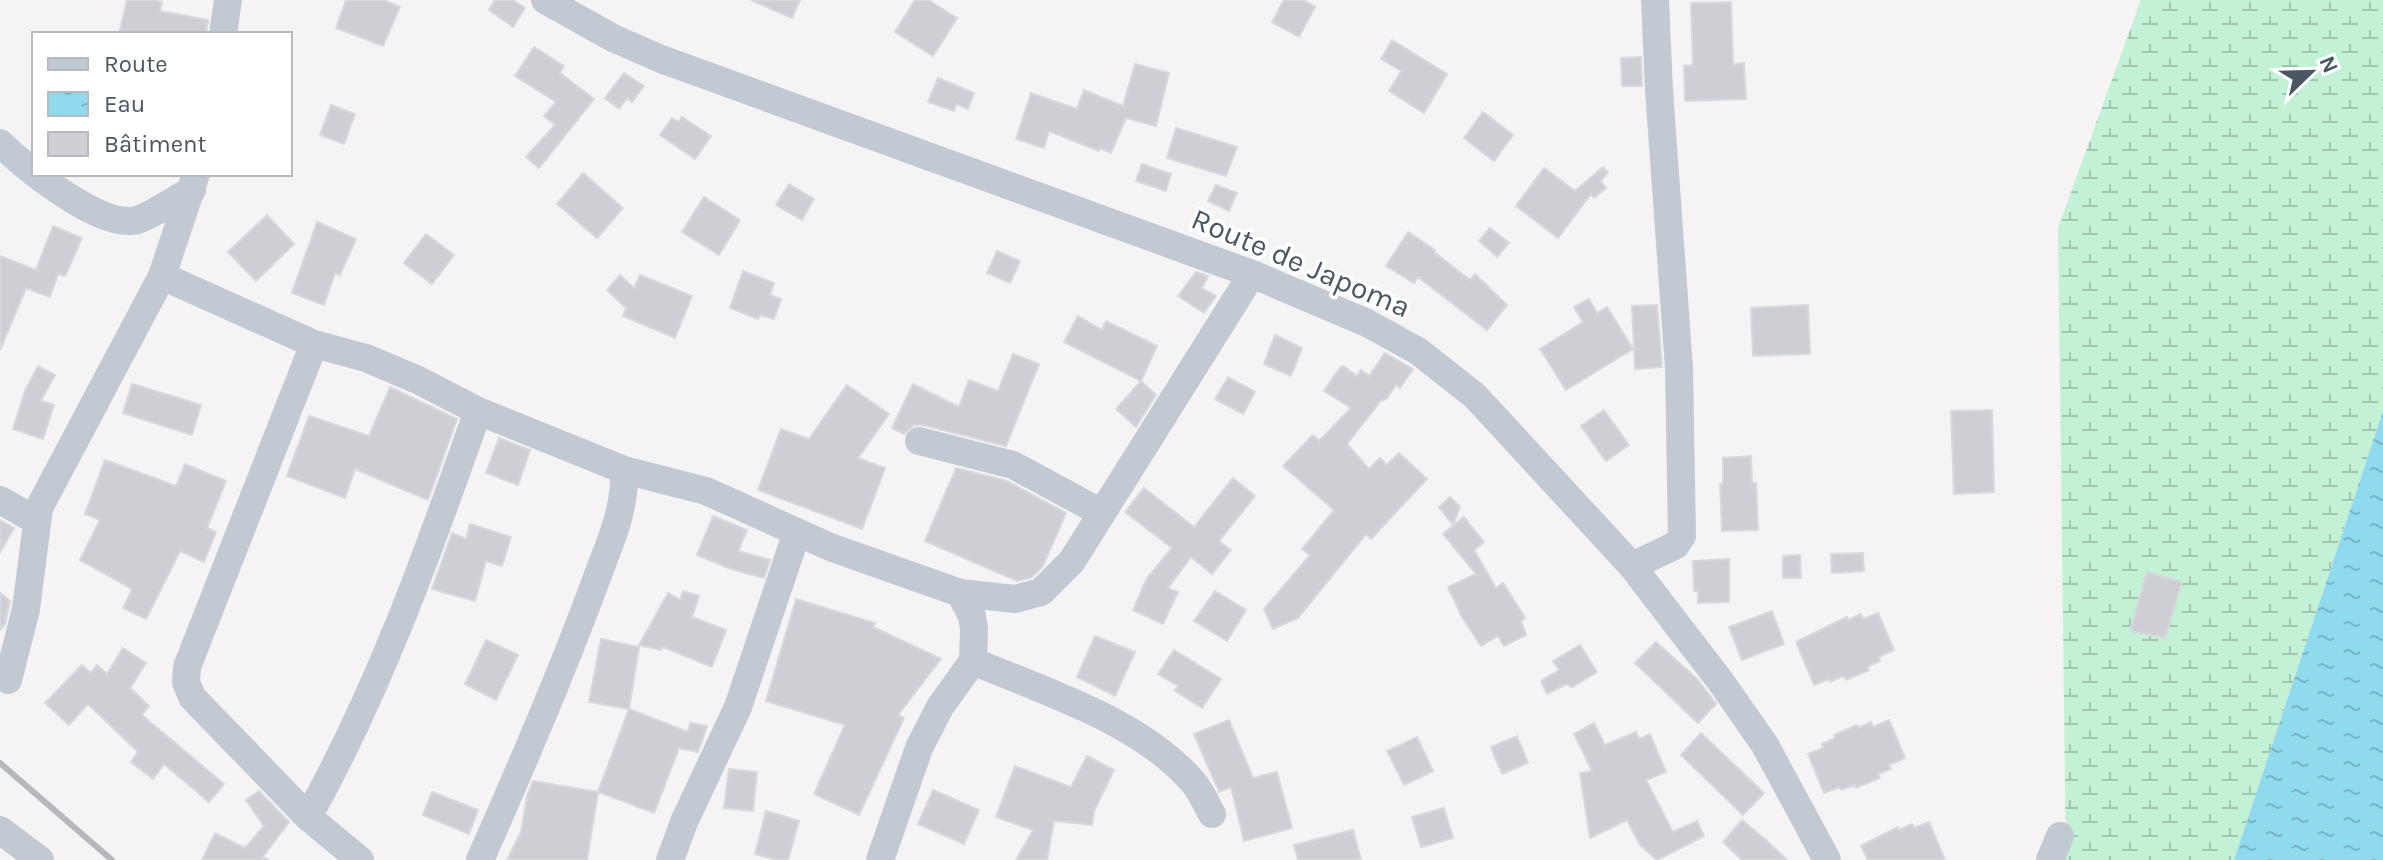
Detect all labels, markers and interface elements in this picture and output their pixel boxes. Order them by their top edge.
legend [32,32,292,176]
north arrow [2271,32,2351,112]
text: Route [104,50,168,78]
text: N [2313,52,2344,77]
text: Eau [104,90,145,118]
text: Bâtiment [104,130,207,158]
street label: Route de Japoma [1186,201,1416,325]

